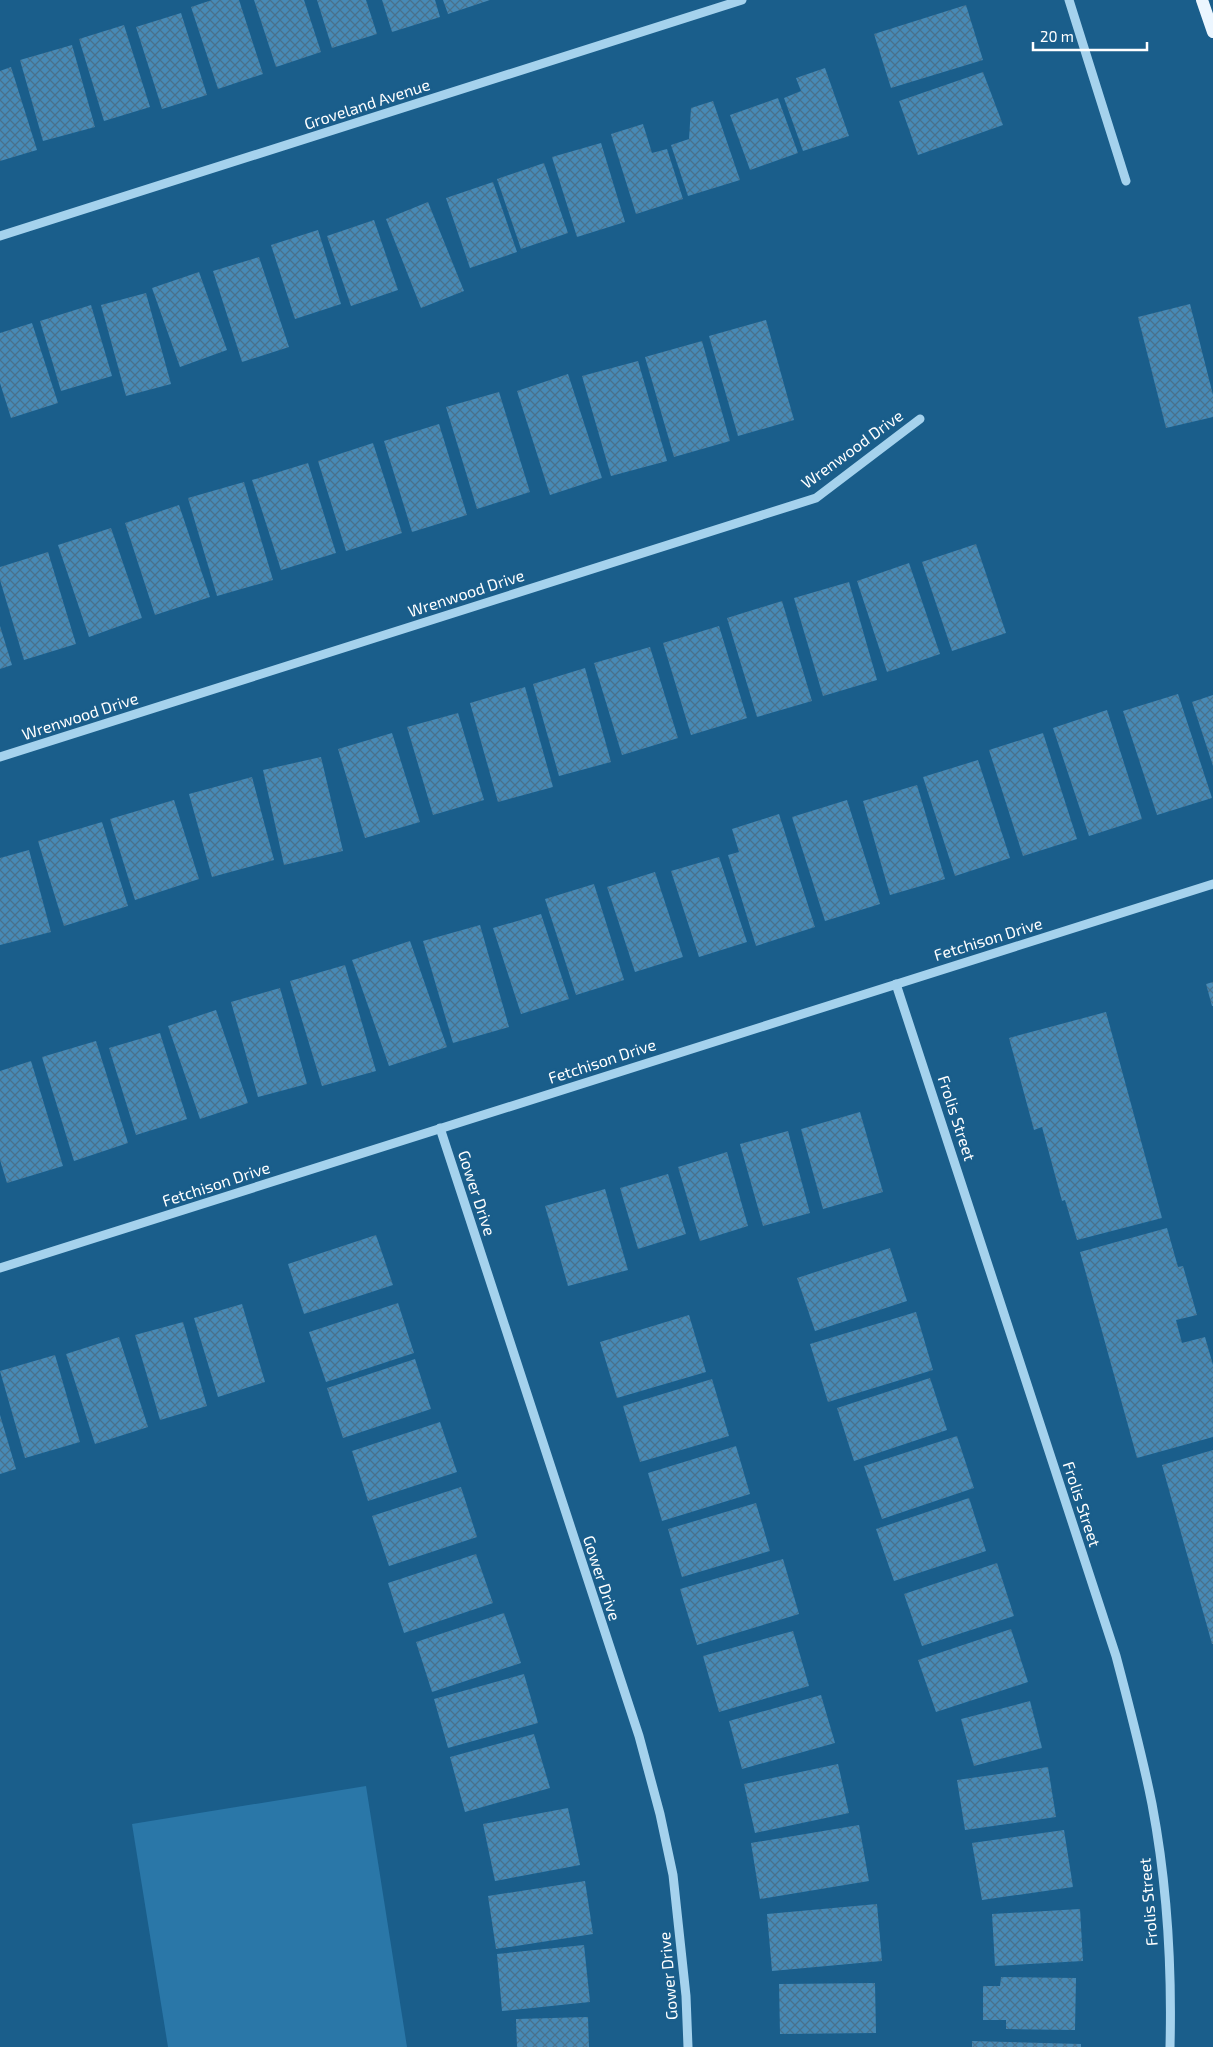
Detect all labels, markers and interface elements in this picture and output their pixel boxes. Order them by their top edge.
scale bar [1033,20,1147,52]
text: 20 m [1040,27,1074,45]
street label: Groveland Avenue [302,74,432,133]
street label: Wrenwood Drive [797,405,906,492]
street label: Wrenwood Drive [405,565,526,620]
street label: Wrenwood Drive [19,688,140,743]
street label: Fetchison Drive [931,913,1044,964]
street label: Fetchison Drive [546,1034,658,1087]
street label: Frolis Street [935,1073,980,1163]
street label: Gower Drive [455,1148,500,1238]
street label: Fetchison Drive [160,1157,272,1210]
street label: Frolis Street [1060,1459,1105,1549]
street label: Gower Drive [580,1533,625,1623]
street label: Frolis Street [1134,1857,1161,1947]
street label: Gower Drive [654,1931,681,2021]

